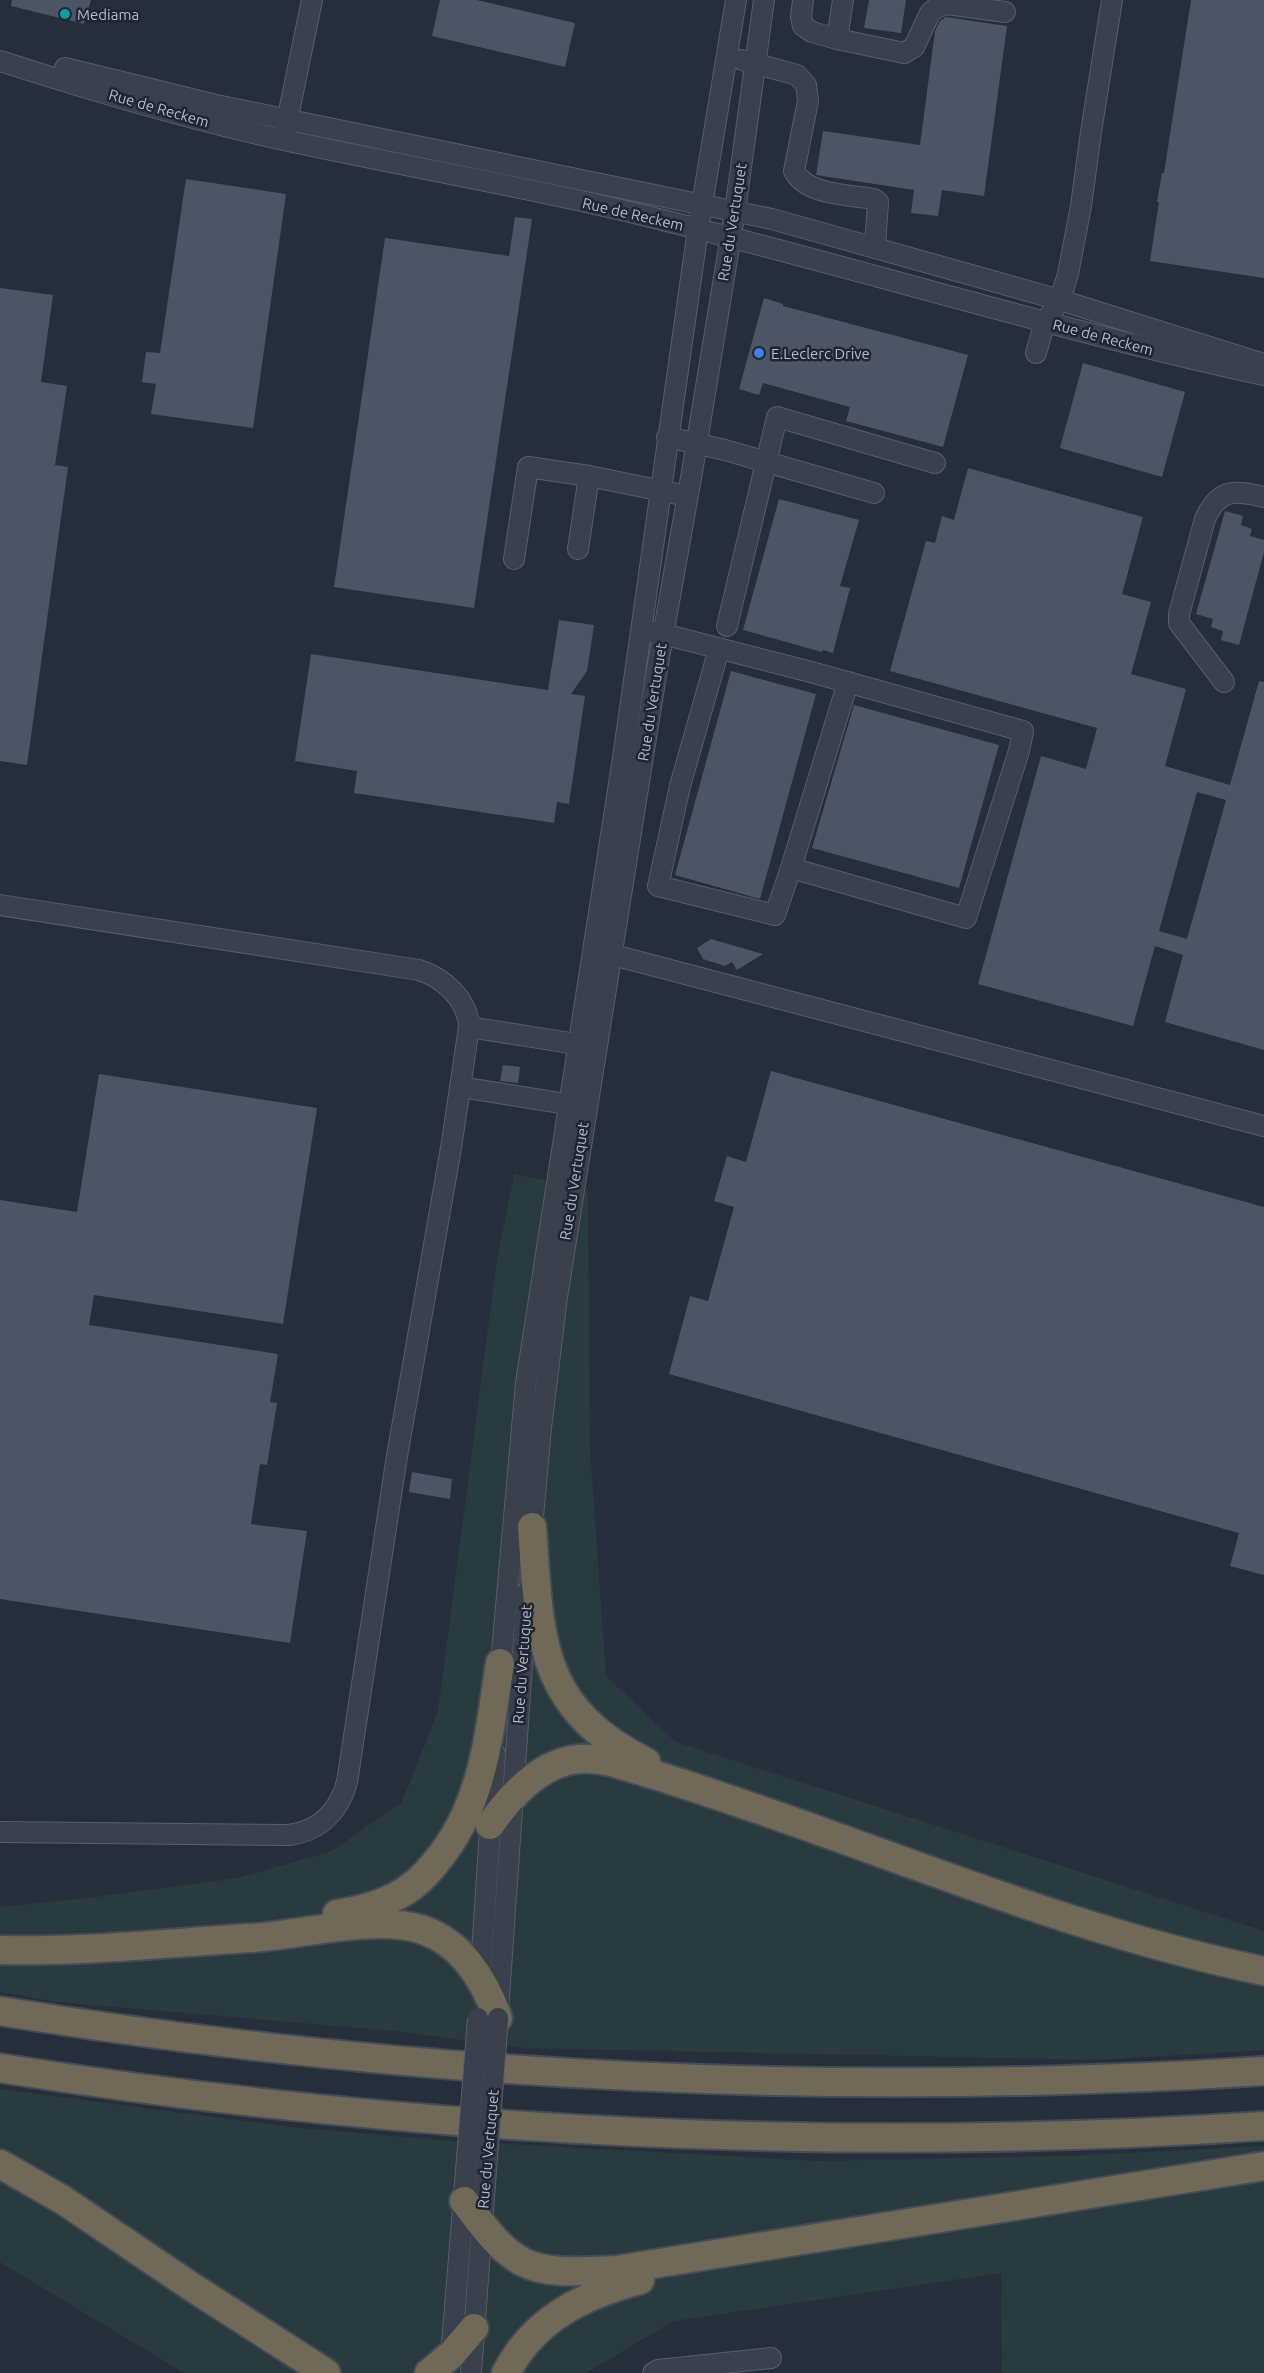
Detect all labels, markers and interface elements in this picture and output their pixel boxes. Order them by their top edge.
place label: Mediama [77,6,139,23]
marker: Mediama [58,7,72,21]
street label: Rue de Reckem [107,86,211,130]
street label: Rue du Vertuquet [714,162,750,282]
street label: Rue de Reckem [581,194,685,234]
street label: Rue de Reckem [1051,315,1155,359]
place label: E.Leclerc Drive [771,345,870,362]
marker: E.Leclerc Drive [752,346,766,360]
street label: Rue du Vertuquet [634,642,670,762]
street label: Rue du Vertuquet [556,1121,592,1241]
street label: Rue du Vertuquet [509,1604,535,1724]
street label: Rue du Vertuquet [474,2089,502,2209]

